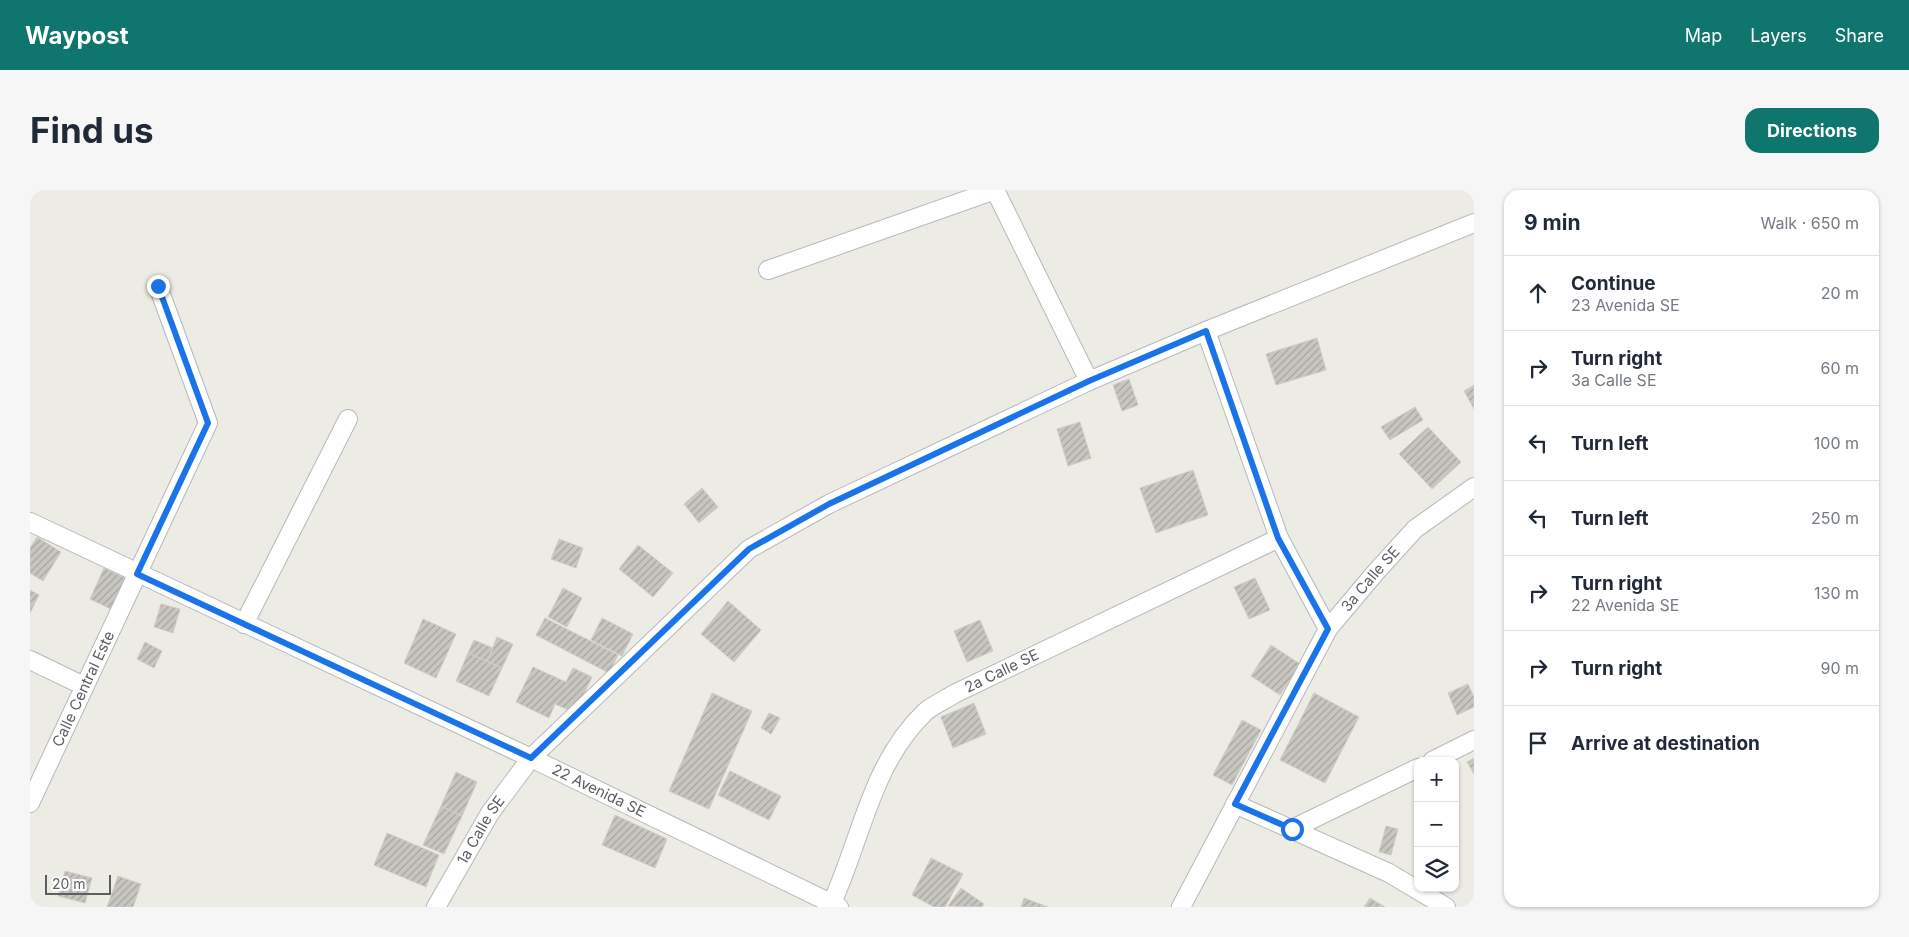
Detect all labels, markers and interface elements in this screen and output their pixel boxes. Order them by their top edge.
text: Waypost [25,21,129,50]
text: Map [1685,25,1722,46]
text: Layers [1750,25,1807,46]
text: Share [1835,25,1884,46]
button: Directions [1745,108,1879,153]
text: Find us [30,109,154,151]
text: 9 min [1524,210,1581,235]
text: Walk · 650 m [1761,213,1859,233]
text: Continue [1571,272,1656,295]
route end [147,275,170,298]
icon: ahead [1524,279,1552,307]
text: 20 m [1821,283,1859,303]
text: 23 Avenida SE [1571,295,1680,315]
text: Turn right [1571,347,1662,370]
icon: right [1524,354,1552,382]
text: 60 m [1820,358,1859,378]
text: 3a Calle SE [1571,370,1657,390]
icon: left [1524,429,1552,457]
text: Turn left [1571,432,1649,455]
text: 100 m [1814,433,1859,453]
icon: left [1524,504,1552,532]
text: Turn left [1571,507,1649,530]
text: 250 m [1811,508,1859,528]
street label: 3a Calle SE [1337,542,1404,615]
text: Turn right [1571,572,1662,595]
icon: right [1524,579,1552,607]
text: 130 m [1814,583,1859,603]
text: 22 Avenida SE [1571,595,1679,615]
street label: Calle Central Este [48,628,118,750]
street label: 2a Calle SE [961,645,1042,696]
icon: right [1524,654,1552,682]
text: Turn right [1571,657,1662,680]
text: 90 m [1820,658,1859,678]
icon: arrive [1524,729,1552,757]
text: Arrive at destination [1571,732,1760,755]
map controls [1414,757,1459,892]
button: + [1414,757,1459,802]
street label: 22 Avenida SE [549,760,649,821]
street label: 1a Calle SE [452,792,509,868]
button: − [1414,802,1459,847]
route start [1281,818,1304,841]
button: layers [1414,847,1459,892]
scale bar [45,872,111,895]
text: 20 m [52,875,86,892]

